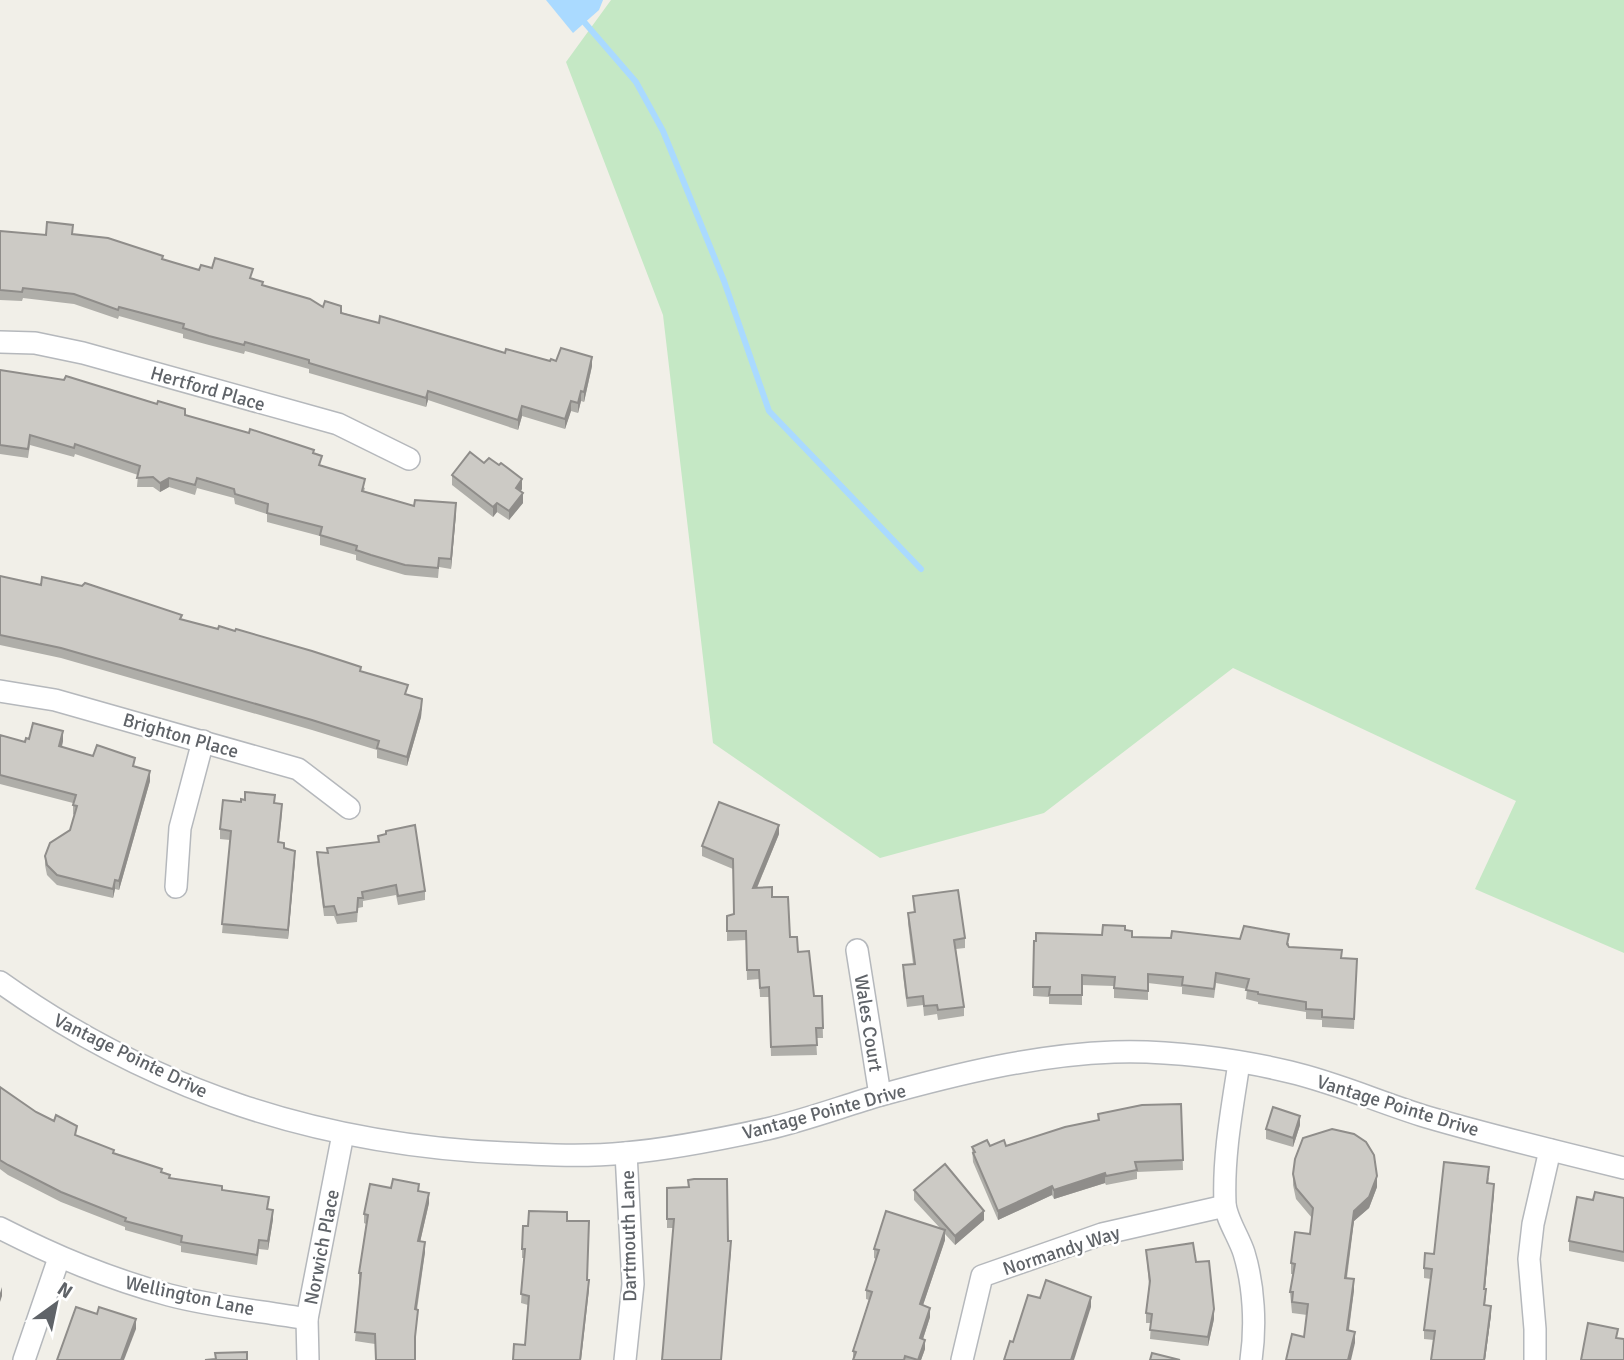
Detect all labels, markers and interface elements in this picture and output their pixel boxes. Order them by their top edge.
street label: Hertford Place [148,361,268,417]
street label: Brighton Place [120,708,241,764]
street label: Wales Court [848,973,888,1074]
street label: Vantage Pointe Drive [50,1008,212,1104]
street label: Vantage Pointe Drive [1314,1070,1482,1142]
street label: Vantage Pointe Drive [740,1079,909,1145]
street label: Dartmouth Lane [616,1170,642,1302]
street label: Norwich Place [299,1187,345,1307]
street label: Normandy Way [1000,1221,1123,1281]
north arrow [21,1269,91,1339]
street label: Wellington Lane [123,1271,257,1321]
text: N [53,1277,77,1304]

